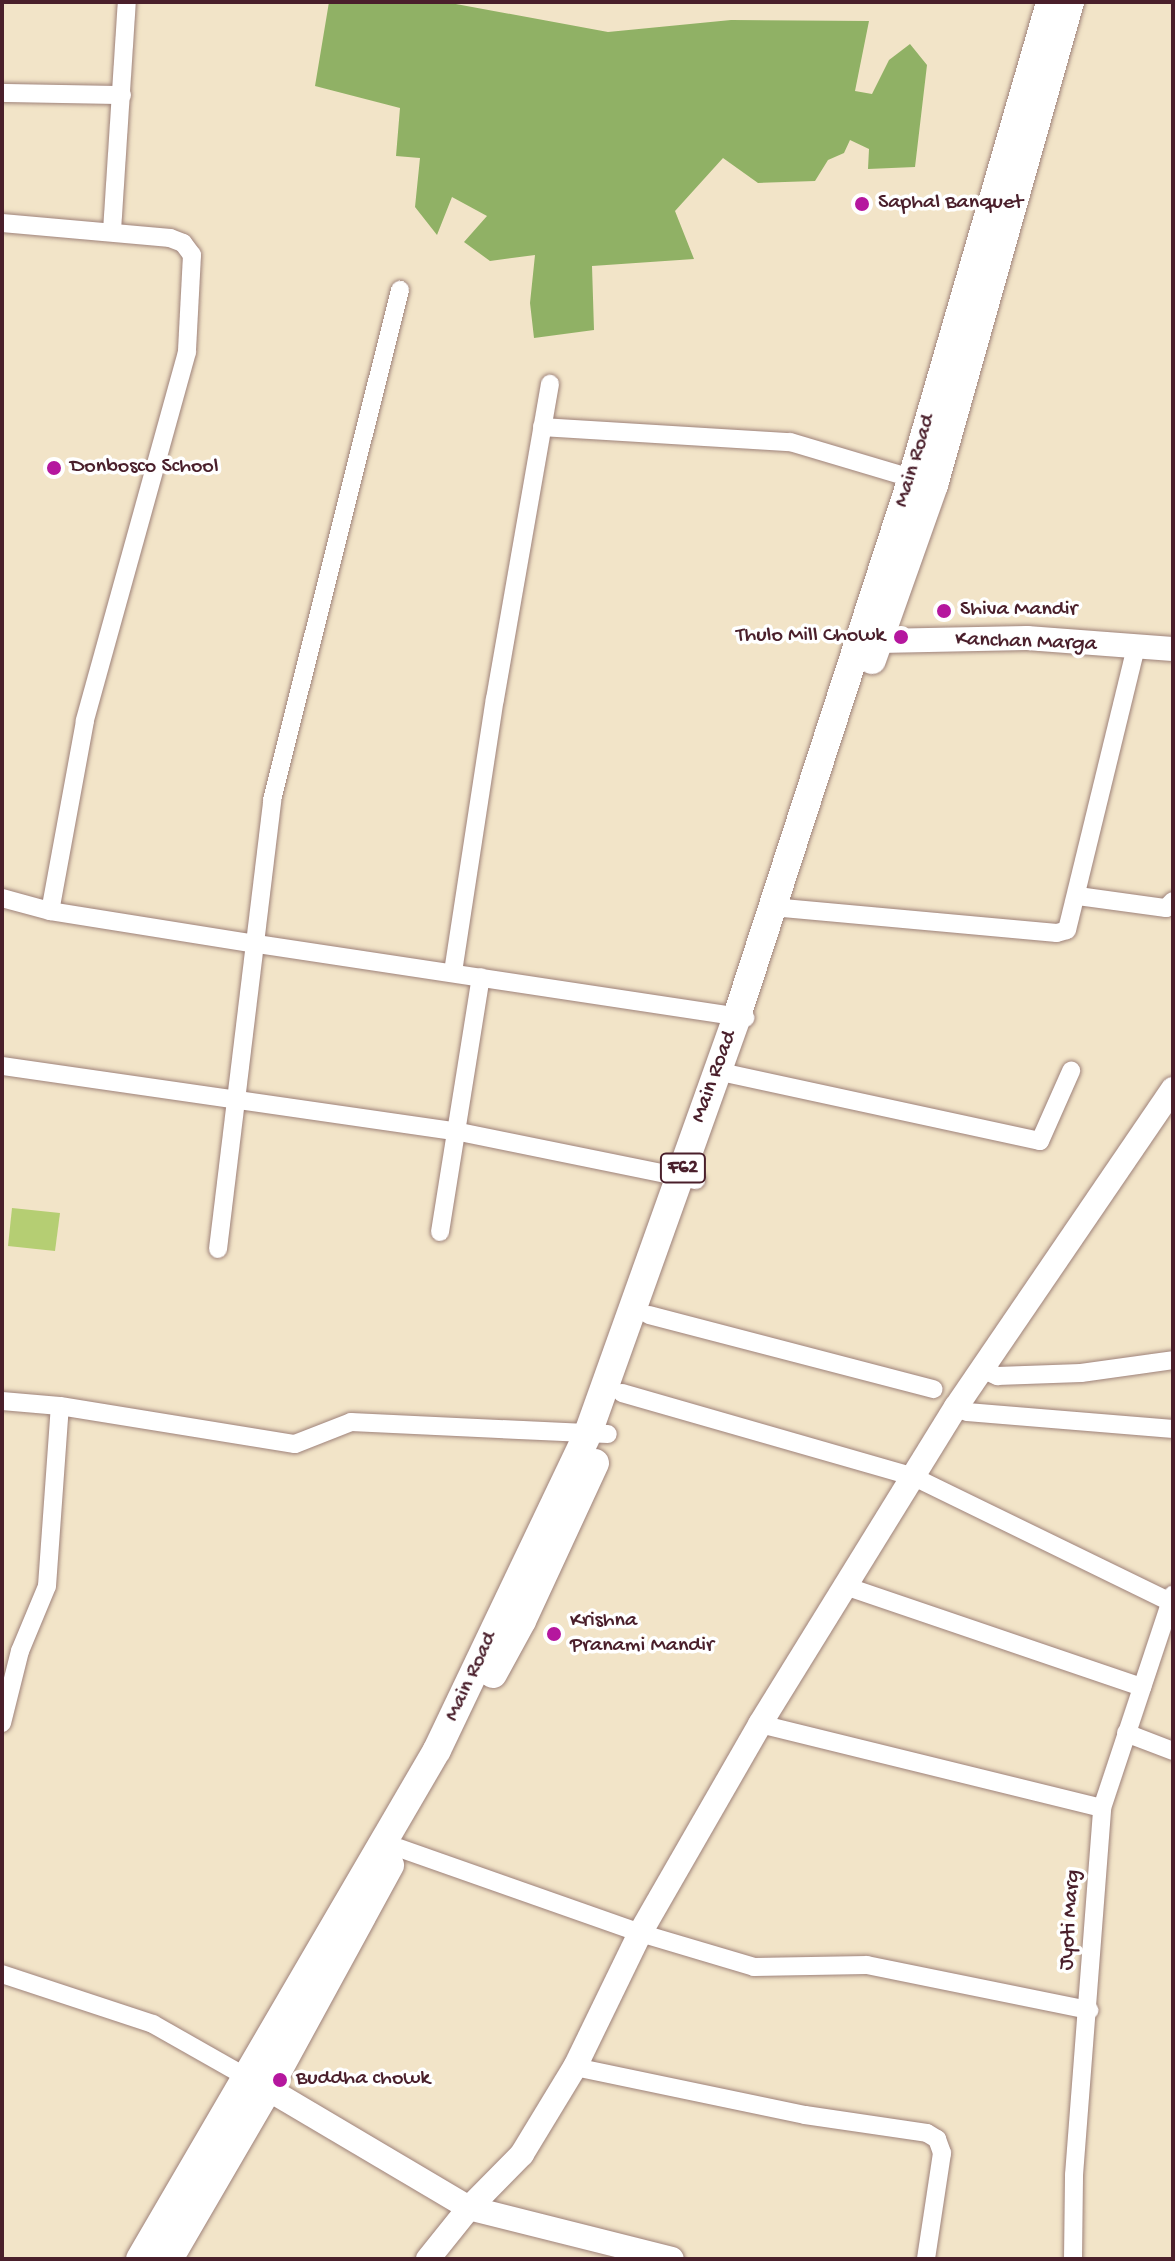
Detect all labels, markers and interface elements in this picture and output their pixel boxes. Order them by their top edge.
place label: Saphal Banquet [878,191,1023,217]
marker: Saphal Banquet [853,195,871,213]
street label: Main Road [889,411,943,511]
place label: Donbosco School [70,455,219,481]
marker: Donbosco School [45,459,63,477]
place label: Shiva Mandir [960,598,1077,624]
marker: Shiva Mandir [935,602,953,620]
place label: Thulo Mill Chowk [736,624,885,650]
street label: Kanchan Marga [955,627,1097,659]
marker: Thulo Mill Chowk [892,628,910,646]
street label: Main Road [686,1027,744,1127]
road number: F62 [659,1152,707,1184]
place label: Krishna Pranami Mandir [570,1608,714,1660]
marker: Krishna Pranami Mandir [545,1625,563,1643]
street label: Main Road [440,1628,504,1726]
street label: Jyoti Marg [1054,1869,1088,1971]
place label: Buddha chowk [296,2067,430,2093]
marker: Buddha chowk [271,2071,289,2089]

